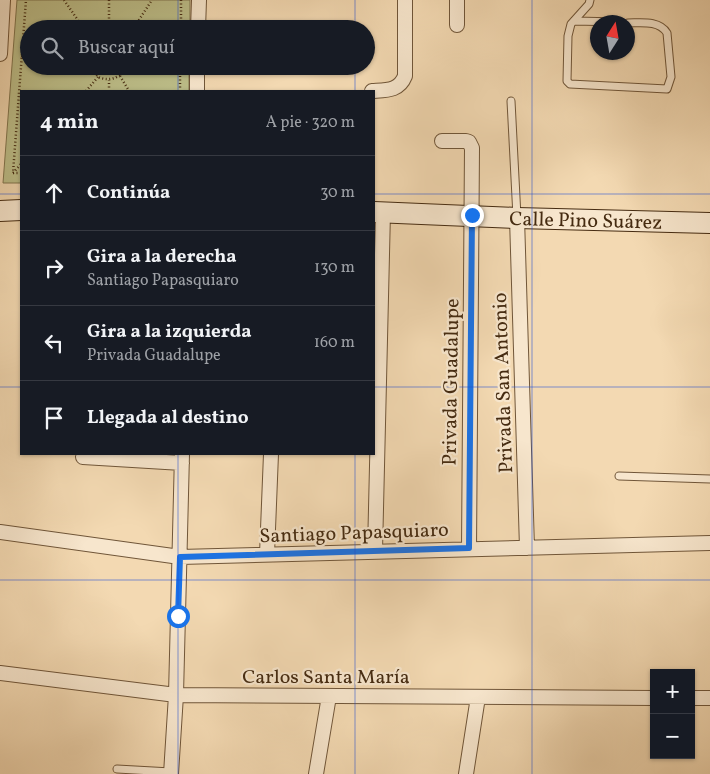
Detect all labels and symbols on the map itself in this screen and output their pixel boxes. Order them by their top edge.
north arrow [590,15,635,60]
route end [461,204,484,227]
street label: Calle Pino Suárez [509,206,663,238]
street label: Privada San Antonio [487,292,521,474]
street label: Privada Guadalupe [437,298,467,466]
street label: Santiago Papasquiaro [259,517,449,551]
route start [167,605,190,628]
street label: Carlos Santa María [242,664,410,692]

